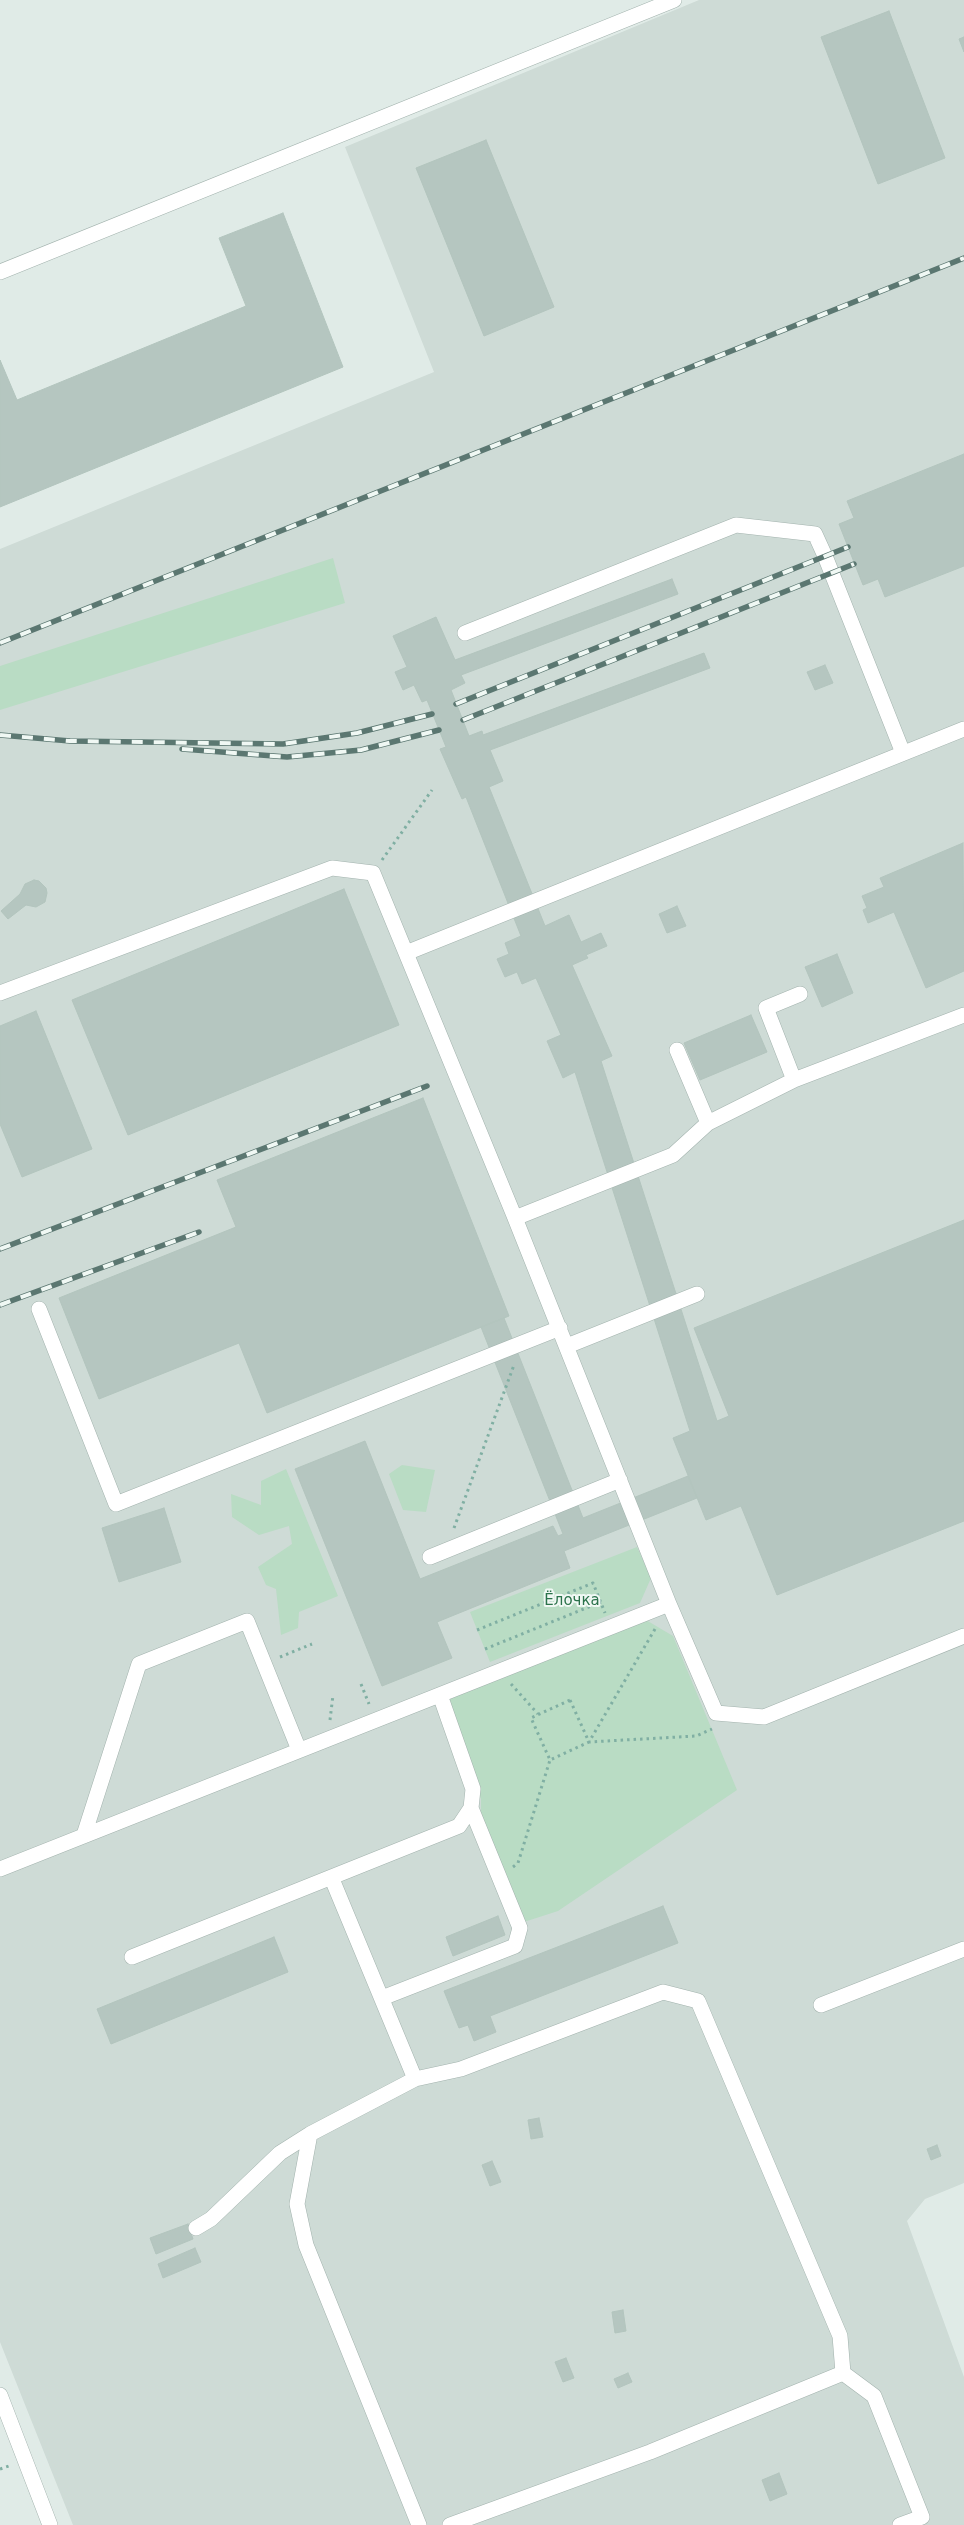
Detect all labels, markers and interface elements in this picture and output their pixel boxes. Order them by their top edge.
park label: Ёлочка [544,1592,600,1610]

